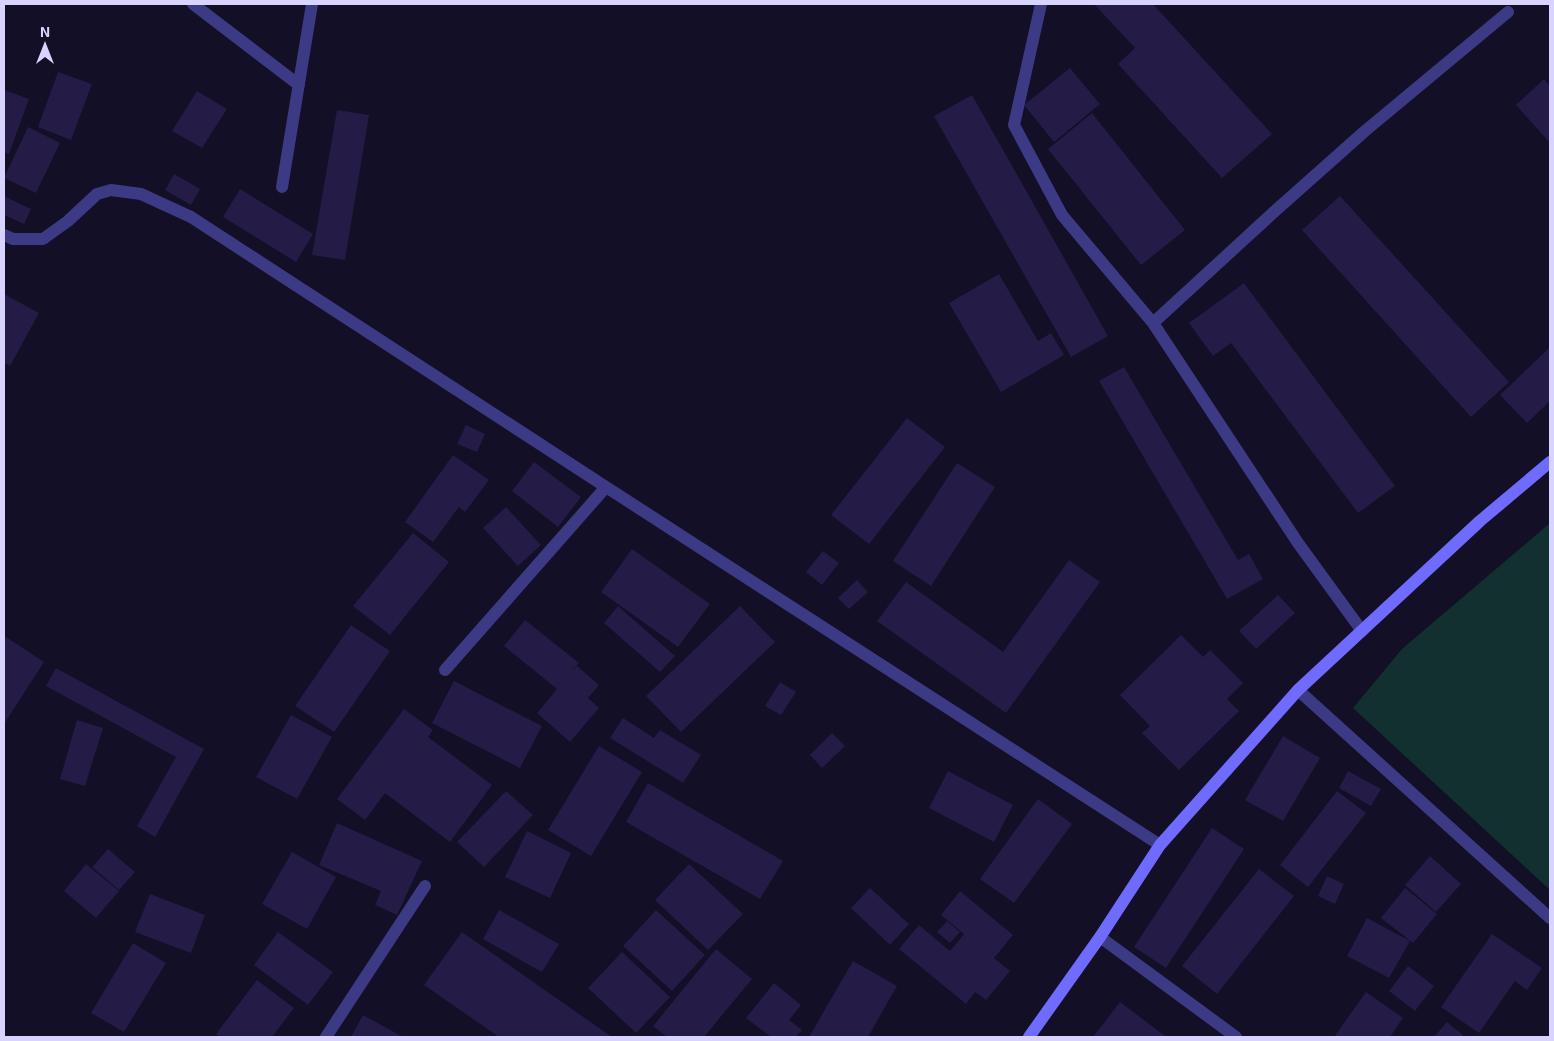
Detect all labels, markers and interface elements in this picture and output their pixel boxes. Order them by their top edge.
north arrow [20,20,70,70]
text: N [40,23,50,40]

